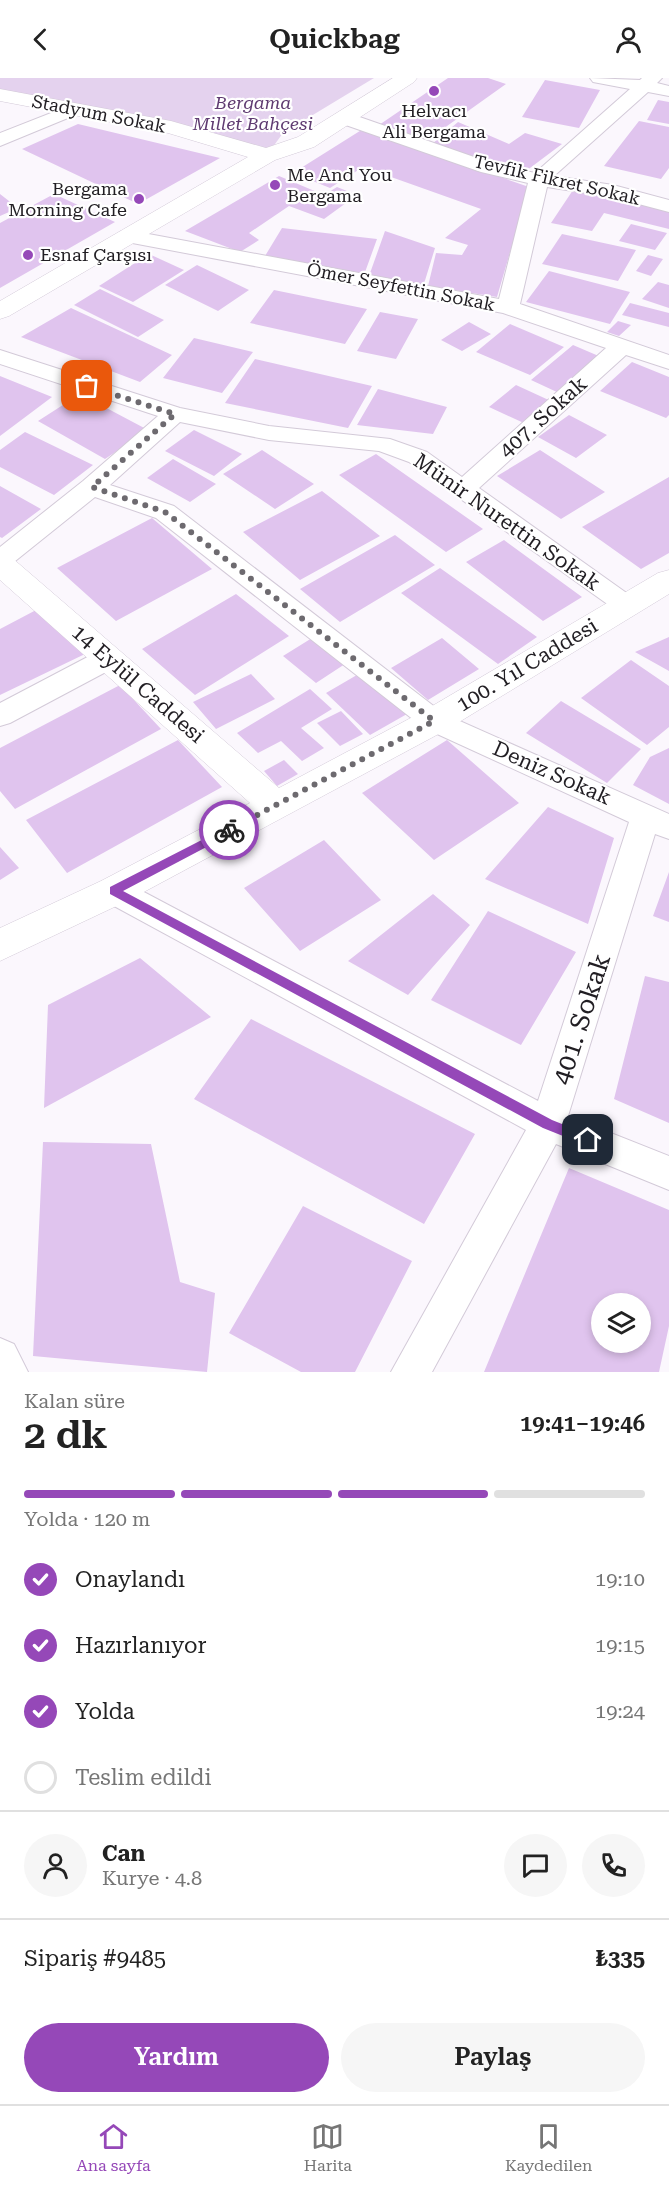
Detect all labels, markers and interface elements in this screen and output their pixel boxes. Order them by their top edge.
icon: back [24,23,57,56]
text: Quickbag [269,23,400,55]
icon: person [612,23,645,56]
marker: Helvacı Ali Bergama [427,84,441,98]
street label: Stadyum Sokak [30,90,168,137]
park label: Bergama Millet Bahçesi [192,92,313,134]
place label: Helvacı Ali Bergama [382,100,486,142]
street label: Tevfik Fikret Sokak [472,150,643,209]
place label: Me And You Bergama [287,164,392,206]
place label: Bergama Morning Cafe [8,178,127,220]
marker: Me And You Bergama [268,178,282,192]
marker: Bergama Morning Cafe [132,192,146,206]
place label: Esnaf Çarşısı [40,244,152,265]
marker: Esnaf Çarşısı [21,248,35,262]
street label: Ömer Seyfettin Sokak [305,258,497,315]
pin [61,360,112,411]
icon: bag [70,369,103,402]
street label: 407. Sokak [494,371,592,463]
street label: Münir Nurettin Sokak [409,449,605,595]
street label: 100. Yıl Caddesi [452,613,602,717]
street label: 14 Eylül Caddesi [67,620,209,748]
street label: Deniz Sokak [489,736,615,810]
courier [199,800,259,860]
icon: bike [213,814,246,847]
street label: 401. Sokak [546,950,616,1088]
pin [562,1114,613,1165]
icon: home [571,1123,604,1156]
map controls [591,1293,651,1353]
button: layers [591,1293,651,1353]
text: Kalan süre [24,1389,125,1413]
text: 19:41–19:46 [520,1411,645,1436]
text: 2 dk [24,1412,108,1458]
text: Yolda · 120 m [24,1507,150,1531]
icon: check [24,1563,57,1596]
text: Onaylandı [75,1567,185,1592]
text: 19:10 [595,1567,645,1591]
icon: check [24,1629,57,1662]
text: Hazırlanıyor [75,1633,206,1658]
text: 19:15 [595,1633,645,1657]
icon: check [24,1695,57,1728]
text: Yolda [75,1699,135,1724]
text: 19:24 [595,1699,645,1723]
text: Teslim edildi [75,1765,212,1790]
button: person [24,1834,87,1897]
button: chat [504,1834,567,1897]
button: phone [582,1834,645,1897]
text: Can [102,1841,145,1866]
text: Kurye · 4.8 [102,1866,202,1890]
text: Sipariş #9485 [24,1946,166,1971]
text: ₺335 [596,1946,645,1971]
button: Yardım [24,2023,329,2092]
button: Paylaş [341,2023,645,2092]
tab: Ana sayfa [77,2120,151,2175]
tab: Harita [304,2120,352,2175]
tab: Kaydedilen [505,2120,592,2175]

